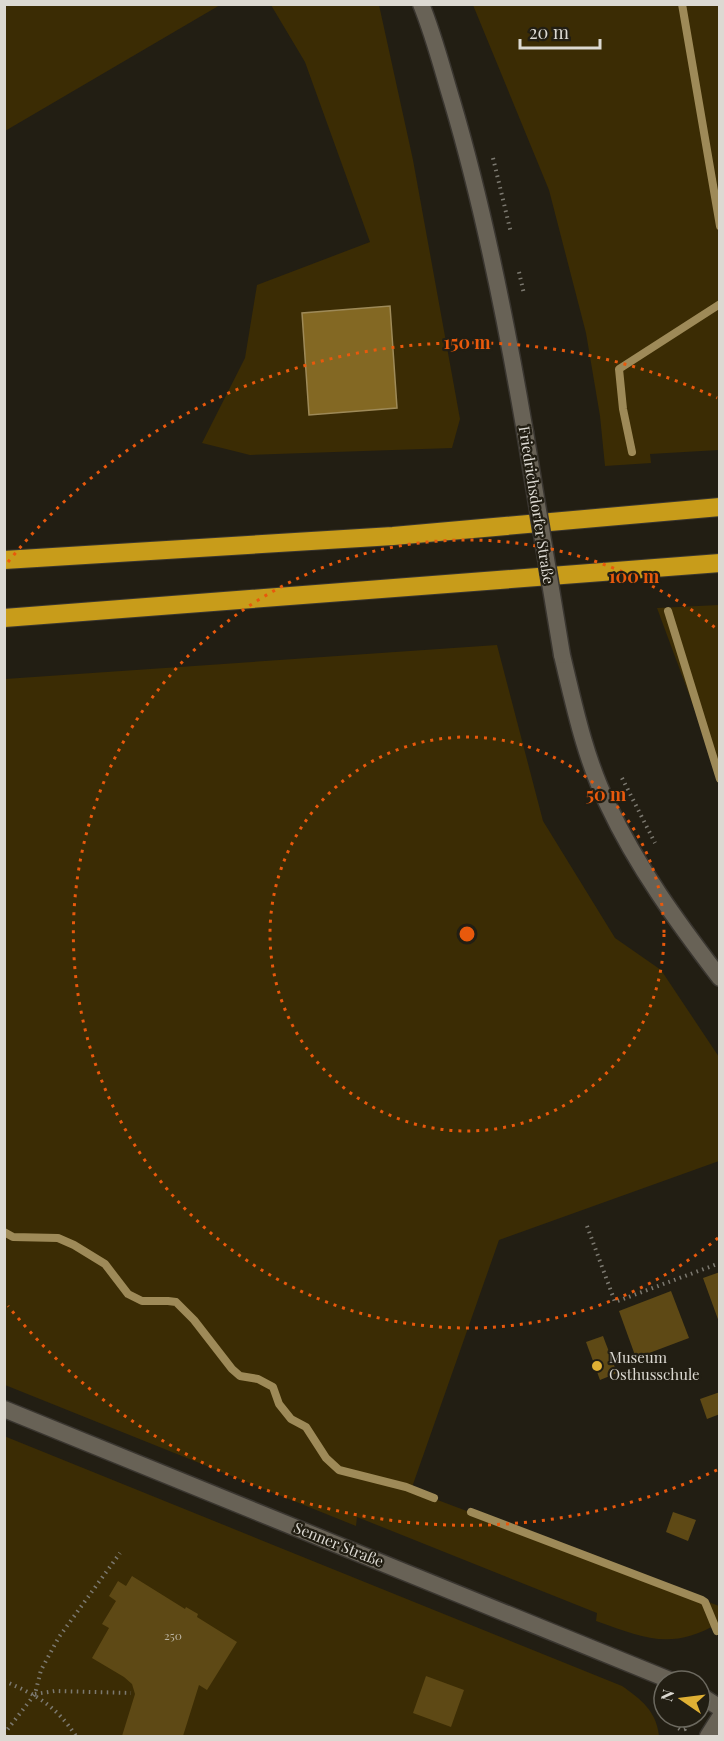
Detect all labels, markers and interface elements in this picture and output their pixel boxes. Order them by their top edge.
scale bar [520,12,600,50]
text: 20 m [529,20,569,44]
text: 150 m [443,330,491,354]
street label: Friedrichsdorfer Straße [515,425,559,585]
text: 100 m [609,564,660,588]
text: 50 m [586,782,627,806]
centre of rings [457,924,477,944]
place label: Museum Osthusschule [609,1347,700,1384]
marker: Museum Osthusschule [590,1359,604,1373]
street label: Senner Straße [291,1517,387,1571]
house number: 250 [164,1627,182,1643]
north arrow [652,1669,712,1729]
text: N [655,1687,679,1703]

